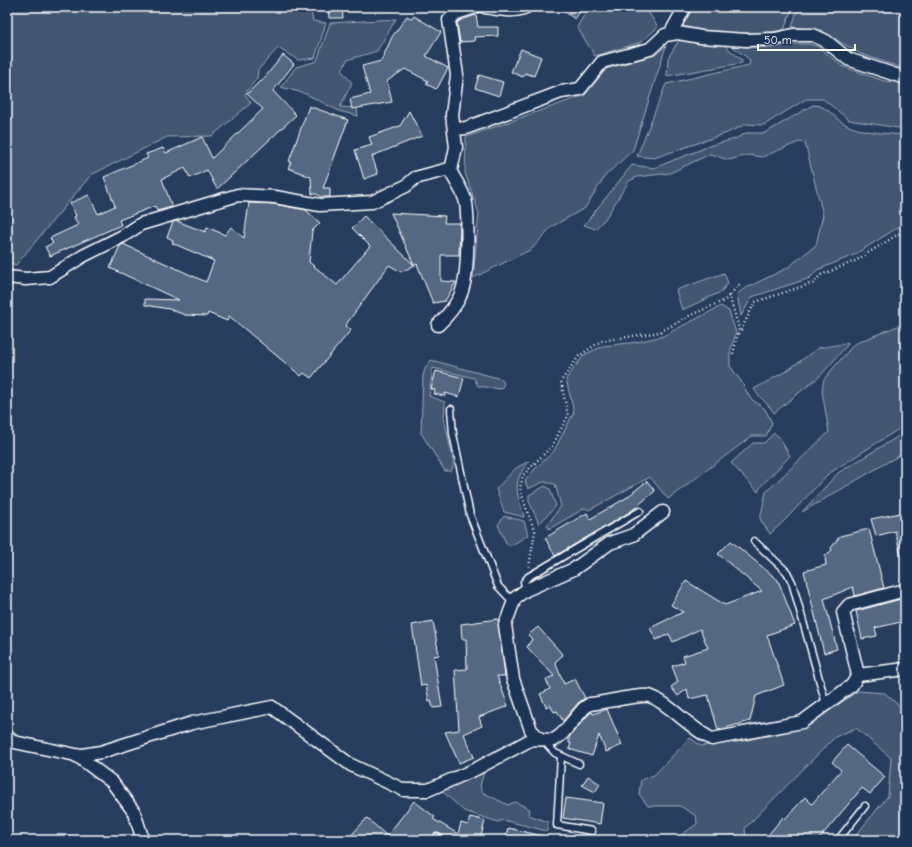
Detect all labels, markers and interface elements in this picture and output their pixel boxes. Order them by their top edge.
scale bar [758,26,855,52]
text: 50 m [764,33,792,47]

